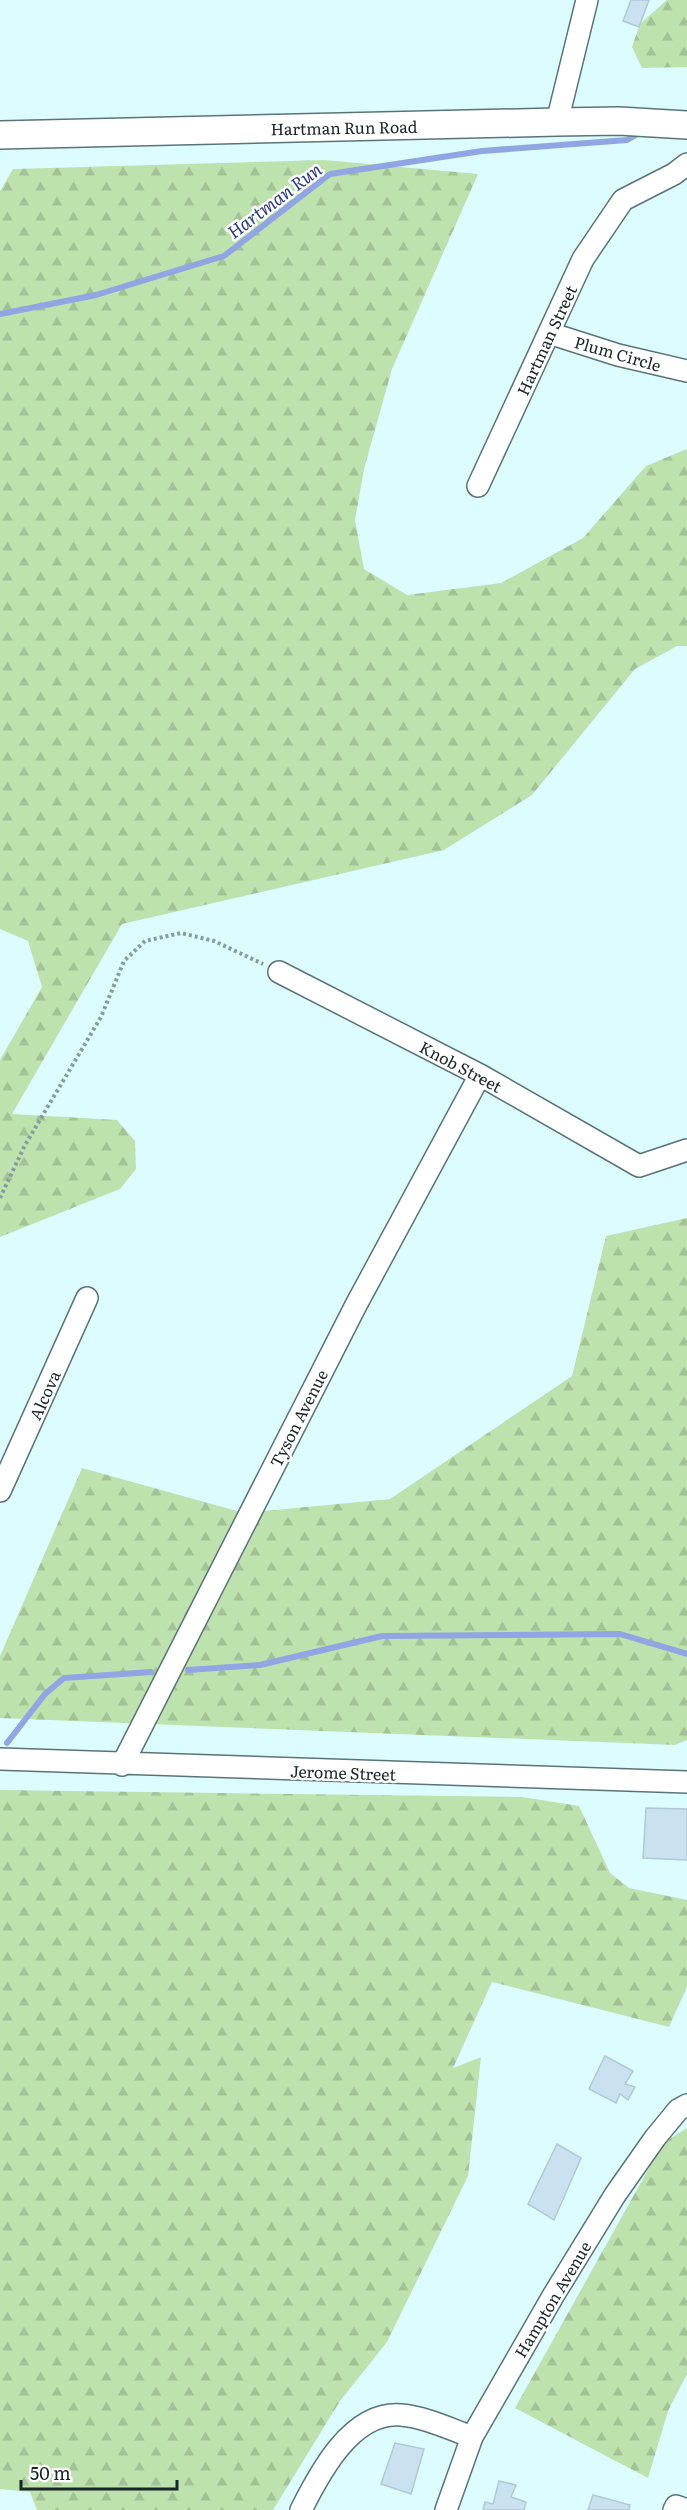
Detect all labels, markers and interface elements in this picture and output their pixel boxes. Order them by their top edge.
street label: Hartman Run Road [270,114,418,140]
water label: Hartman Run [221,155,327,245]
street label: Hartman Street [510,280,582,399]
street label: Plum Circle [572,329,664,377]
street label: Knob Street [416,1034,507,1098]
street label: Tyson Avenue [263,1365,333,1471]
street label: Alcova [22,1366,66,1424]
street label: Jerome Street [290,1758,397,1786]
street label: Hampton Avenue [508,2236,596,2362]
scale bar [21,2453,177,2491]
text: 50 m [30,2459,71,2486]

